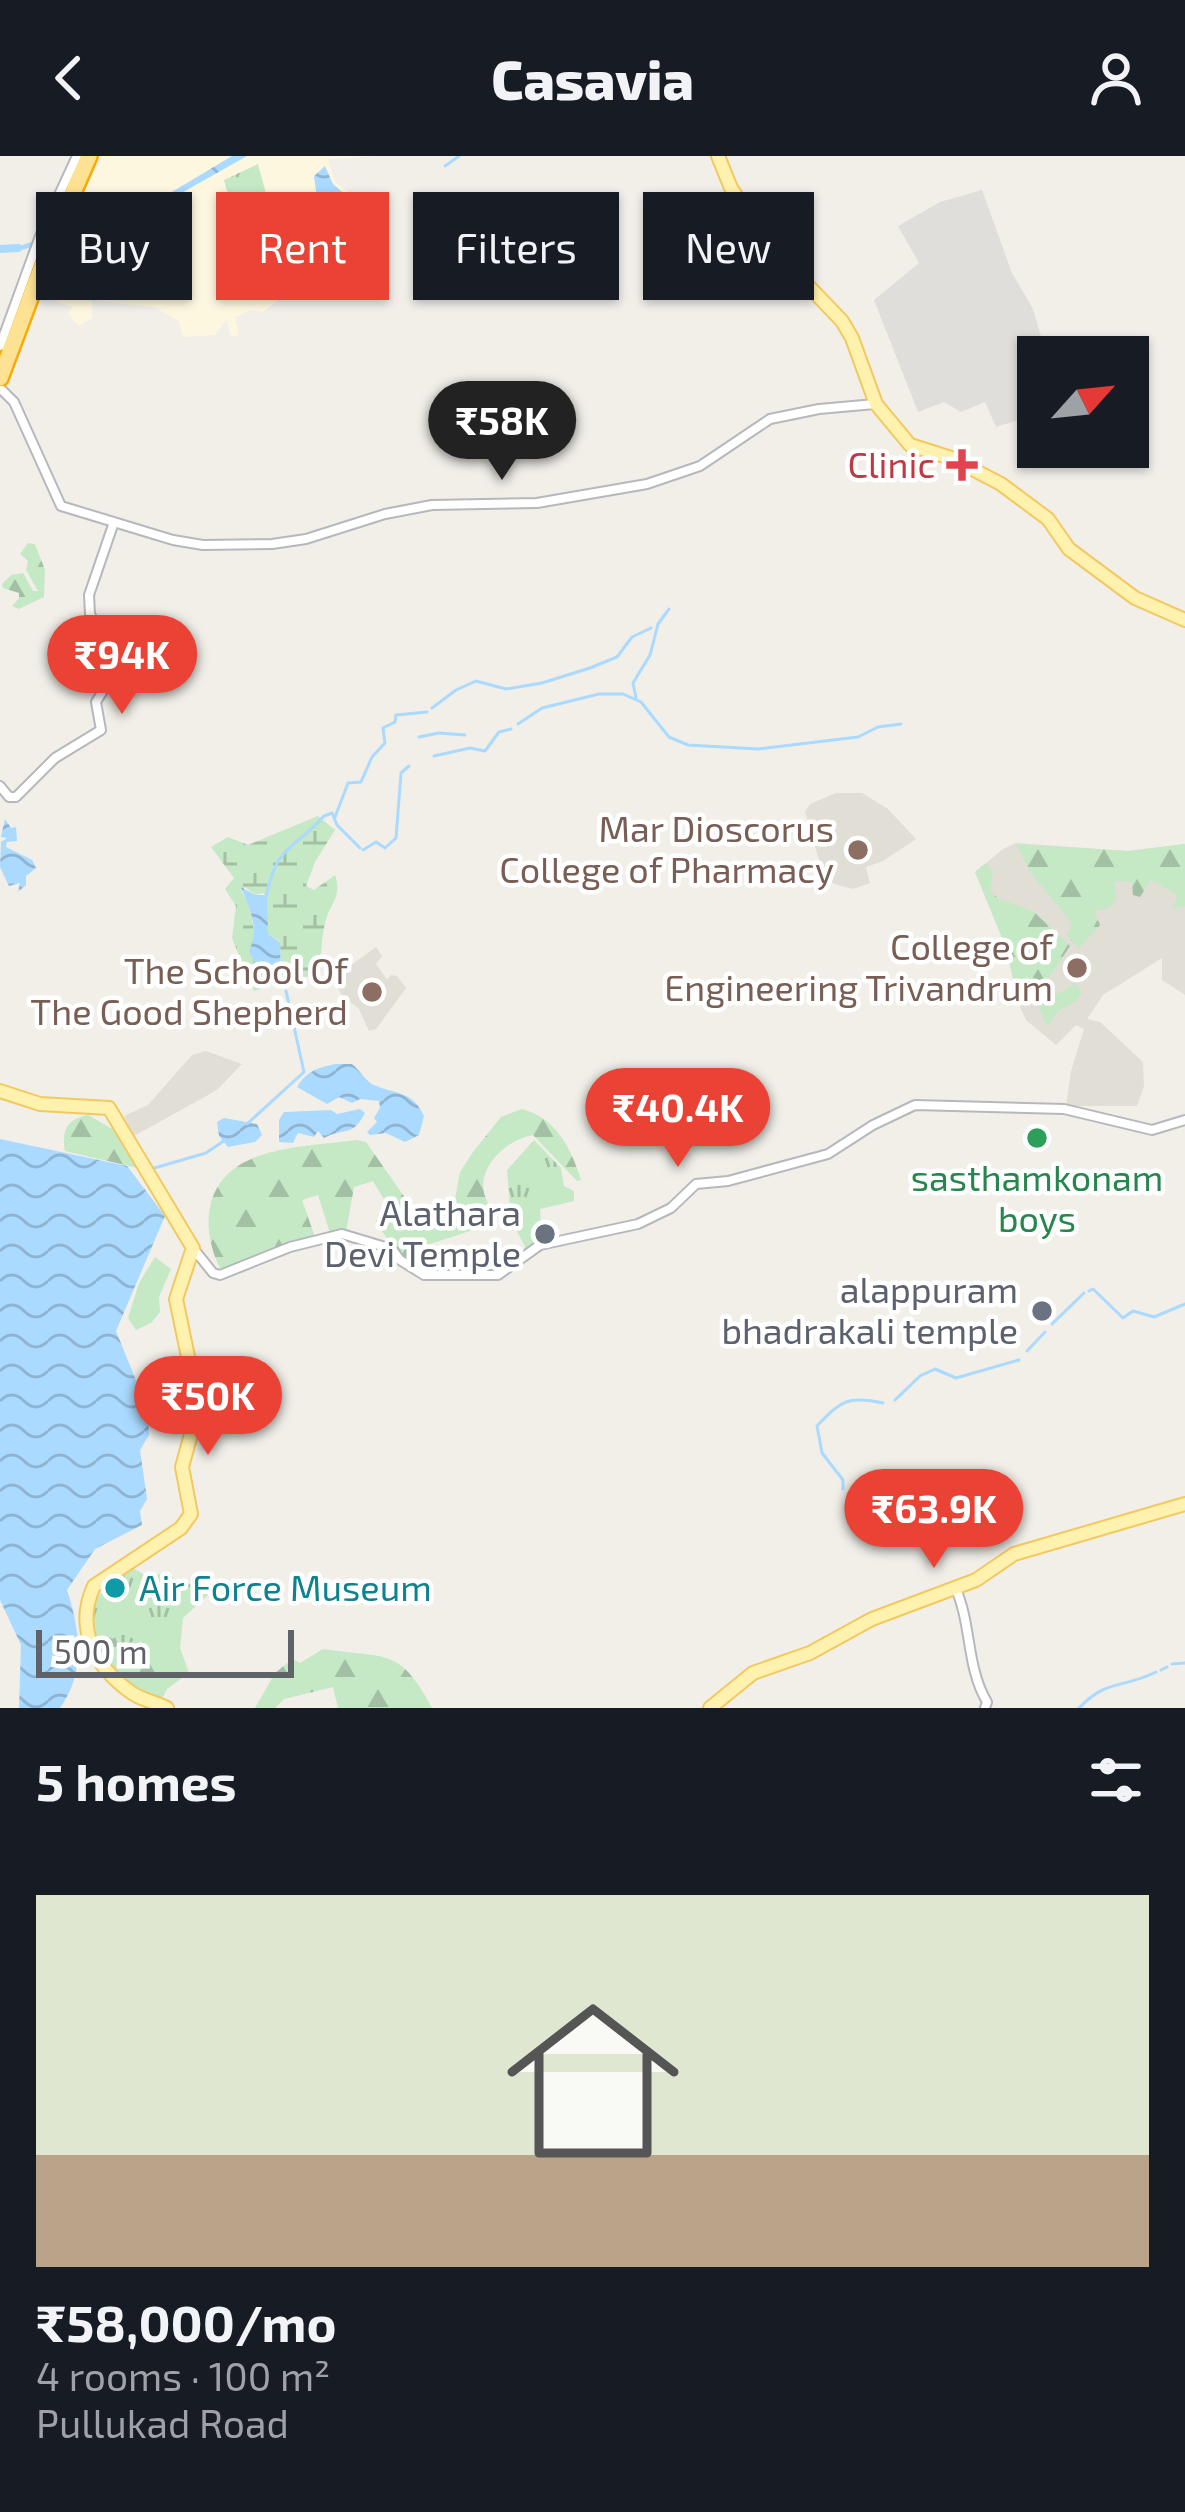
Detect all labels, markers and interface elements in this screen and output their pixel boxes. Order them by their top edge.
icon: back [36,45,102,111]
icon: person [1083,45,1149,111]
text: Casavia [491,46,694,111]
chip: Buy [36,192,192,300]
chip: Rent [216,192,389,300]
chip: Filters [413,192,619,300]
chip: New [643,192,814,300]
north arrow [1017,336,1149,468]
map controls [1017,336,1149,468]
pin: ₹58K [431,381,573,483]
text: ₹58K [455,396,549,443]
place label: Clinic [847,442,935,485]
marker: Clinic [946,449,978,481]
pin: ₹94K [51,615,193,717]
text: ₹94K [74,630,170,677]
place label: Mar Dioscorus College of Pharmacy [499,806,834,890]
marker: Mar Dioscorus College of Pharmacy [845,837,871,863]
place label: College of Engineering Trivandrum [664,924,1054,1008]
place label: The School Of The Good Shepherd [30,948,349,1032]
marker: College of Engineering Trivandrum [1064,955,1090,981]
marker: The School Of The Good Shepherd [359,979,385,1005]
pin: ₹40.4K [580,1068,776,1170]
text: ₹40.4K [612,1083,744,1130]
marker: sasthamkonam boys [1024,1125,1050,1151]
place label: sasthamkonam boys [911,1155,1163,1239]
place label: Alathara Devi Temple [324,1190,521,1274]
marker: Alathara Devi Temple [532,1221,558,1247]
place label: alappuram bhadrakali temple [721,1267,1018,1351]
marker: alappuram bhadrakali temple [1029,1298,1055,1324]
pin: ₹50K [137,1356,279,1458]
text: ₹50K [161,1371,255,1418]
pin: ₹63.9K [836,1469,1032,1571]
text: ₹63.9K [871,1484,997,1531]
place label: Air Force Museum [139,1565,432,1608]
marker: Air Force Museum [102,1575,128,1601]
scale bar [36,1624,294,1677]
text: 500 m [54,1631,148,1671]
icon: filters [1083,1747,1149,1813]
text: 5 homes [36,1750,237,1811]
icon: home [485,1973,701,2189]
text: ₹58,000/mo [36,2291,337,2352]
text: 4 rooms · 100 m² [36,2352,330,2399]
text: Pullukad Road [36,2399,289,2446]

